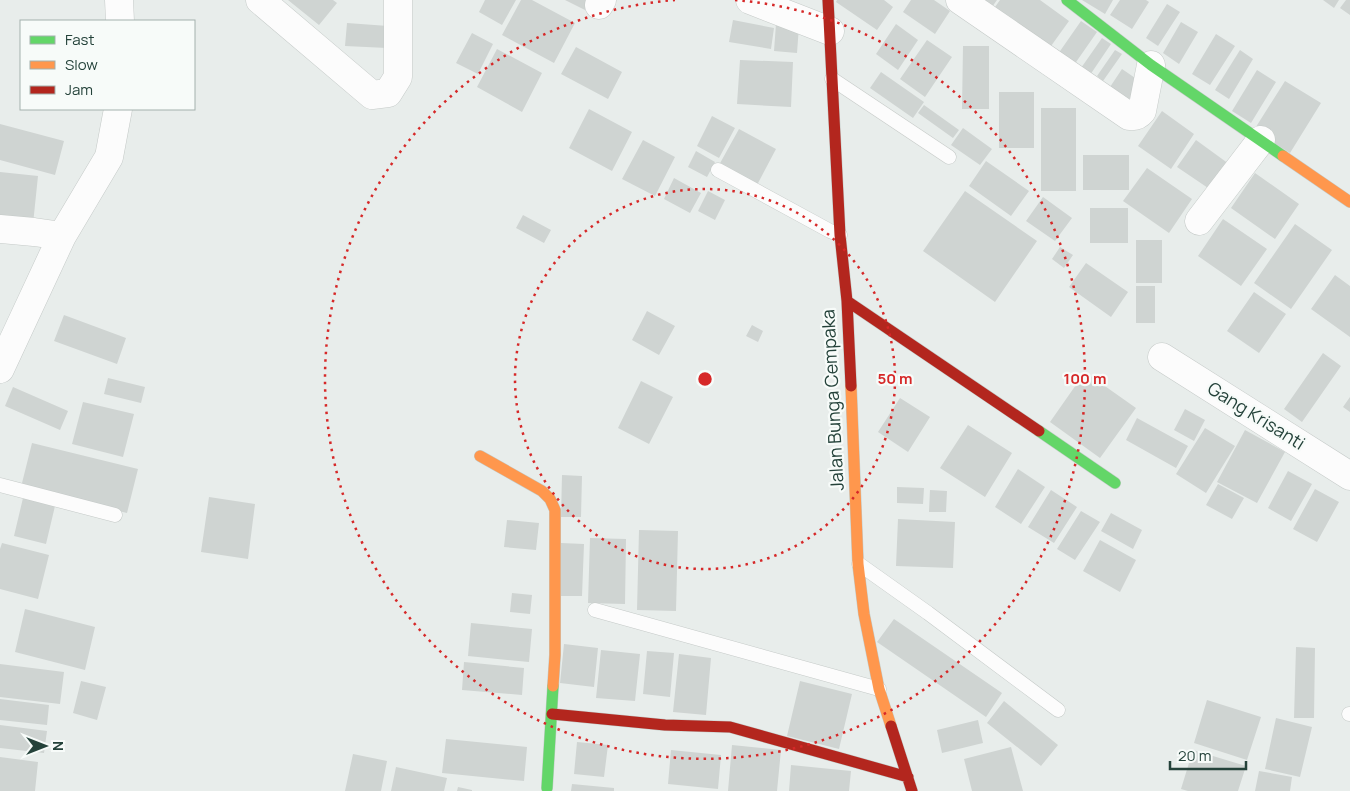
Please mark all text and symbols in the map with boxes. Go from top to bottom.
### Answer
legend [20,20,195,110]
text: Fast [65,29,94,50]
text: Slow [65,54,98,75]
text: Jam [65,79,93,100]
street label: Jalan Bunga Cempaka [815,309,849,491]
text: 50 m [877,368,913,389]
text: 100 m [1064,368,1106,389]
centre of rings [696,370,714,388]
street label: Gang Krisanti [1203,376,1310,455]
north arrow [20,721,70,771]
scale bar [1170,738,1246,770]
text: N [49,741,68,751]
text: 20 m [1178,745,1211,766]

